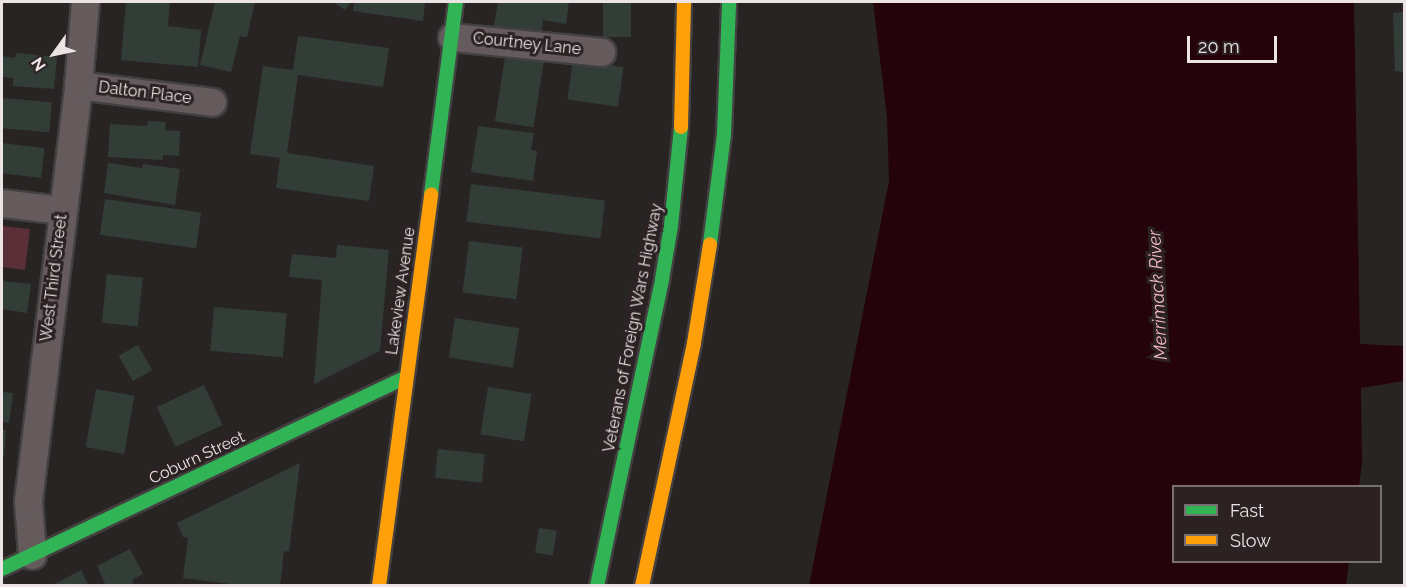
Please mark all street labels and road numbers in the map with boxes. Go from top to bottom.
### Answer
street label: Courtney Lane [472,29,582,59]
street label: Dalton Place [97,78,193,108]
street label: Veterans of Foreign Wars Highway [599,201,667,455]
street label: West Third Street [37,213,71,343]
street label: Lakeview Avenue [382,225,420,357]
street label: Coburn Street [146,427,248,489]

